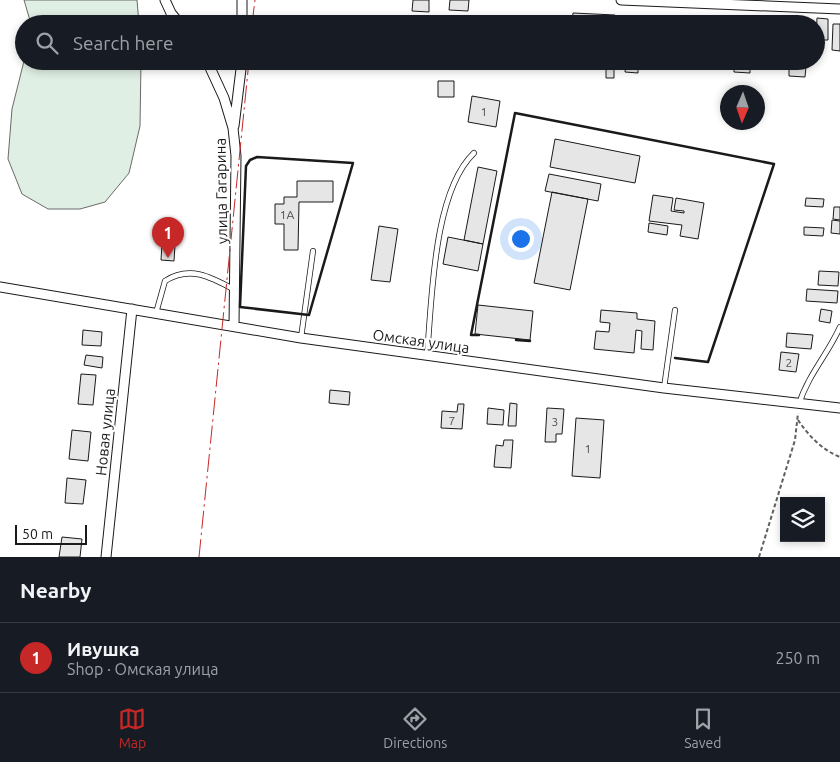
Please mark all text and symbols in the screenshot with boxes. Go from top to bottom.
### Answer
search box [15,15,825,70]
icon: search [33,29,61,57]
text: Search here [73,32,173,54]
north arrow [720,85,765,130]
house number: 1 [481,105,487,118]
street label: улица Гагарина [212,138,230,244]
house number: 1А [280,208,294,221]
pin: 1 [152,217,184,258]
your location [508,226,534,252]
street label: Омская улица [372,326,470,356]
house number: 2 [786,356,792,369]
street label: Новая улица [92,387,118,477]
house number: 7 [449,414,455,427]
house number: 3 [552,415,558,428]
house number: 1 [585,442,591,455]
map controls [780,497,825,542]
button: layers [780,497,825,542]
scale bar [15,522,88,545]
text: 50 m [22,526,53,542]
text: Nearby [20,578,91,602]
text: Ивушка [67,638,140,660]
text: 1 [31,649,41,667]
text: 250 m [775,649,820,667]
text: Shop · Омская улица [67,660,219,678]
tab: Map [118,705,146,751]
tab: Directions [383,705,447,751]
tab: Saved [684,705,722,751]

